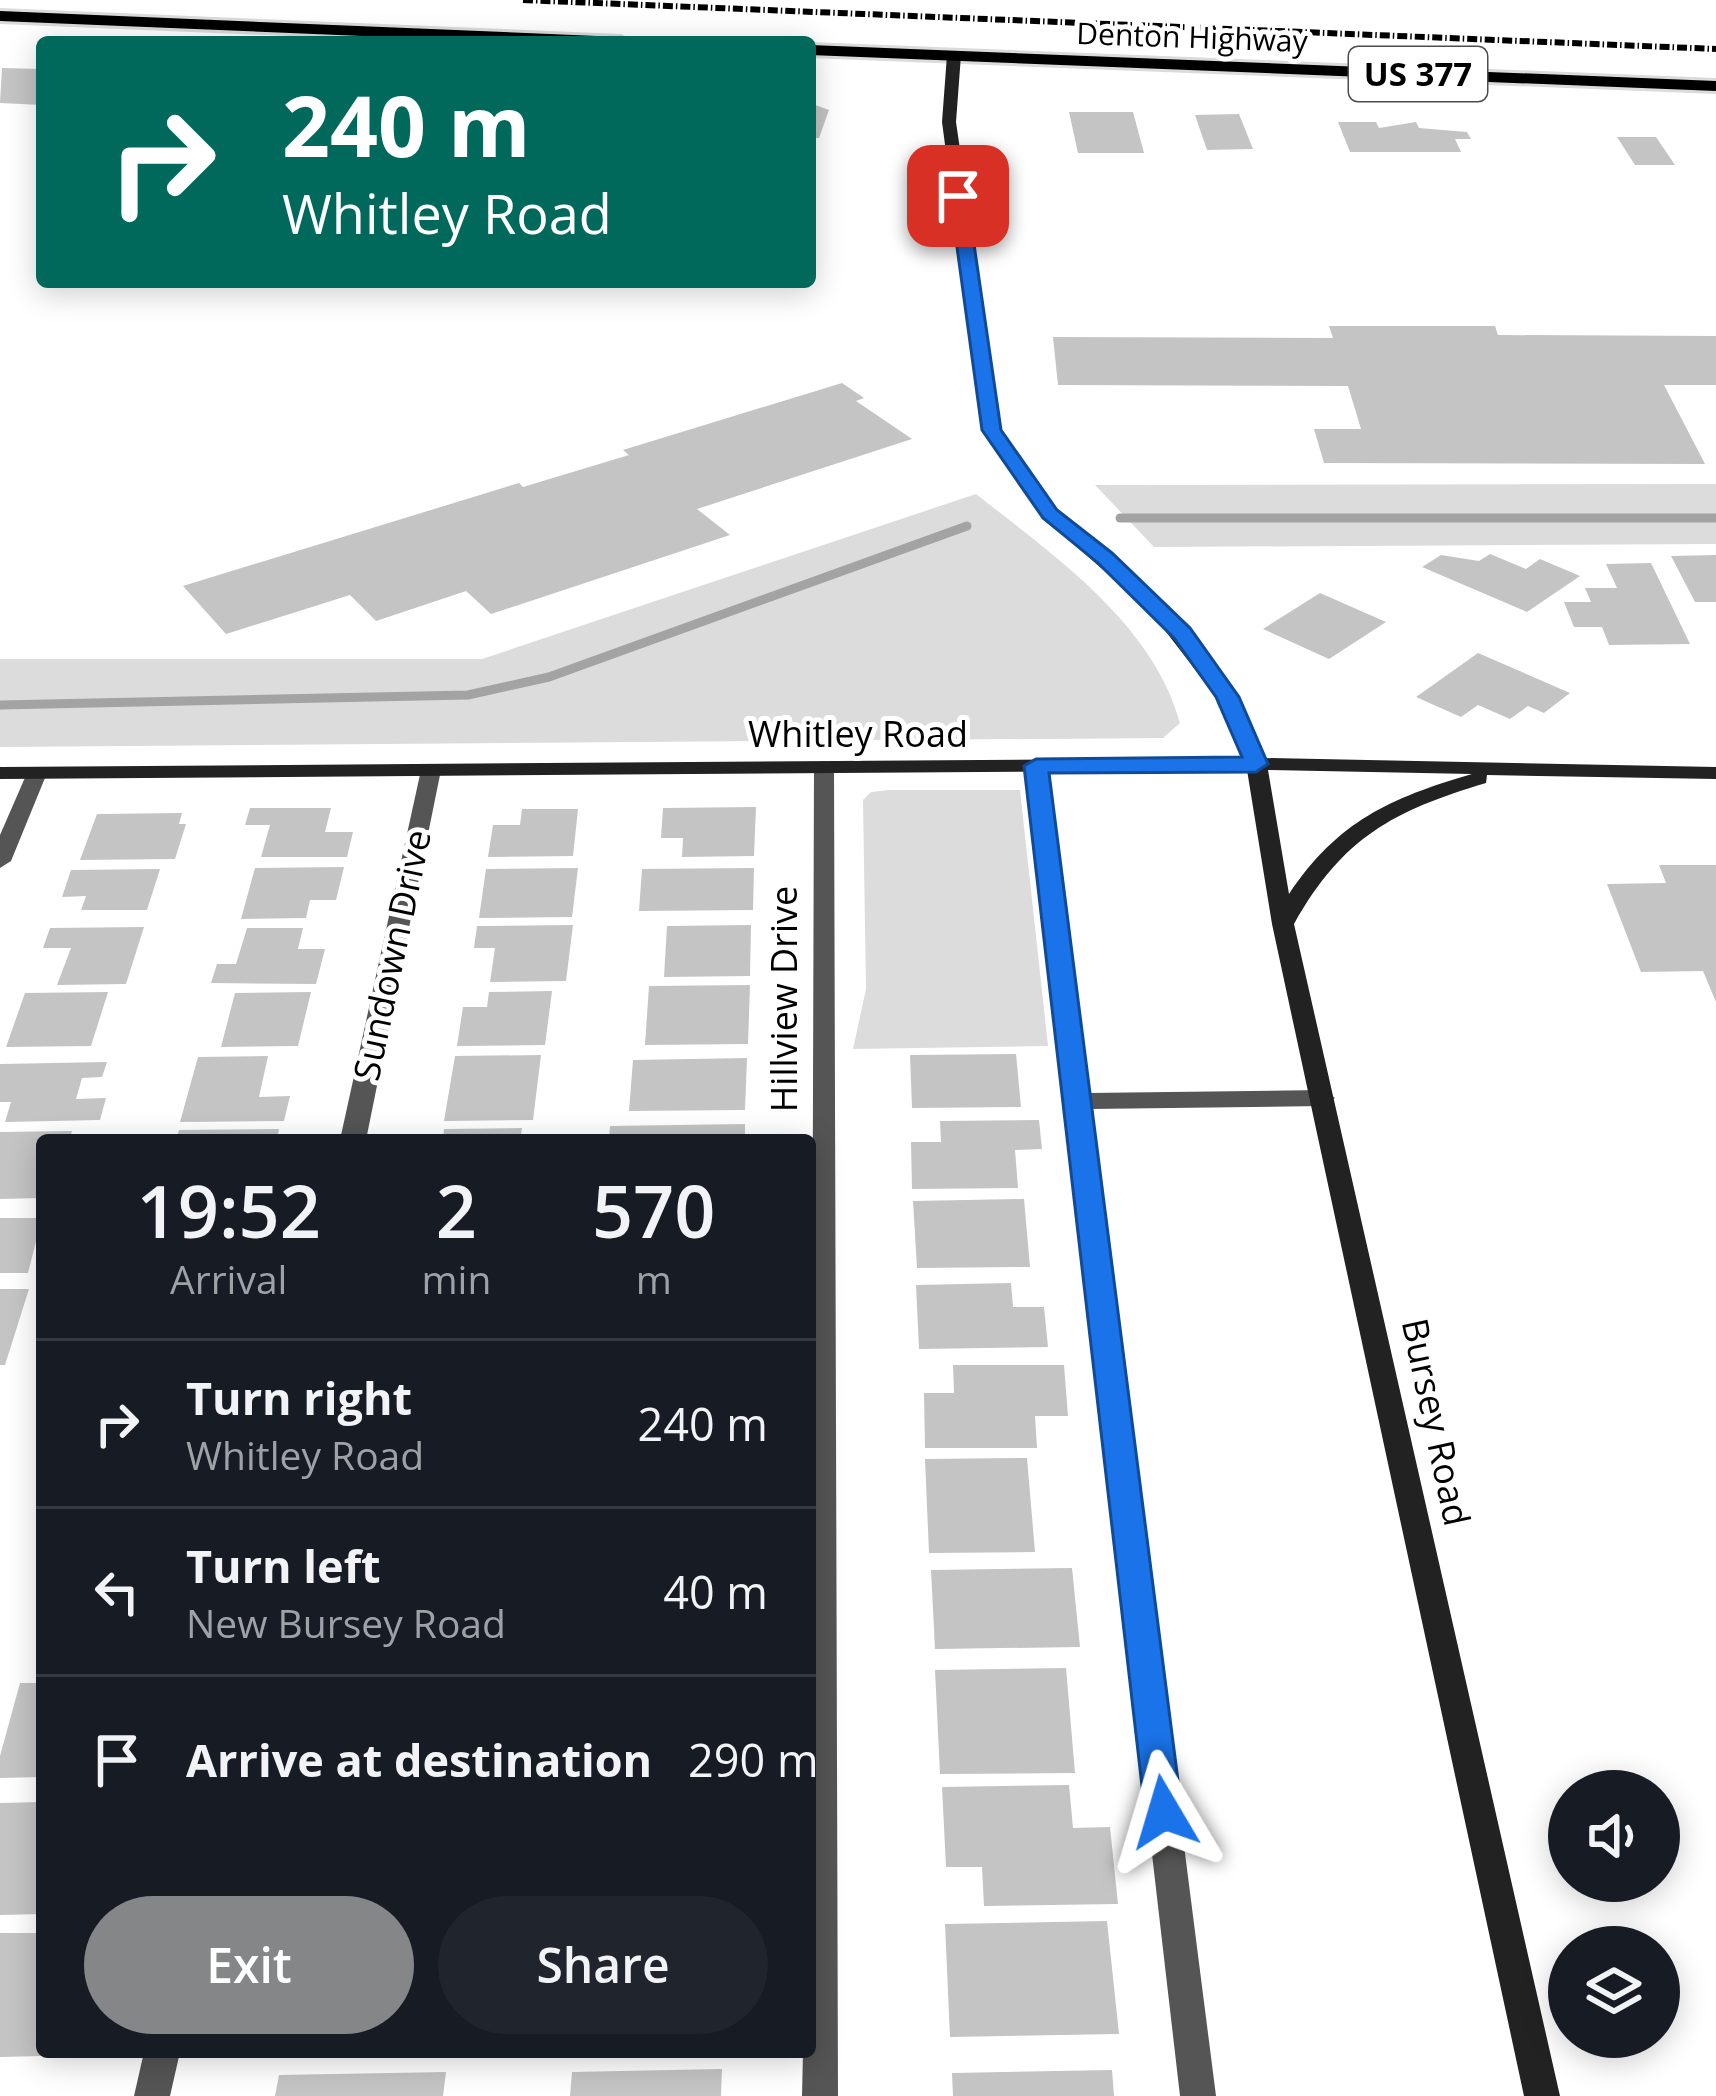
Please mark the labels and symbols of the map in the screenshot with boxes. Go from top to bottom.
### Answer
street label: Denton Highway [1076,12,1309,61]
road number: US 377 [1349,47,1487,101]
pin [907,145,1009,247]
street label: Whitley Road [748,709,968,758]
street label: Sundown Drive [341,825,442,1085]
street label: Hillview Drive [759,886,808,1112]
street label: Bursey Road [1391,1314,1482,1530]
position arrow [1101,1749,1227,1875]

